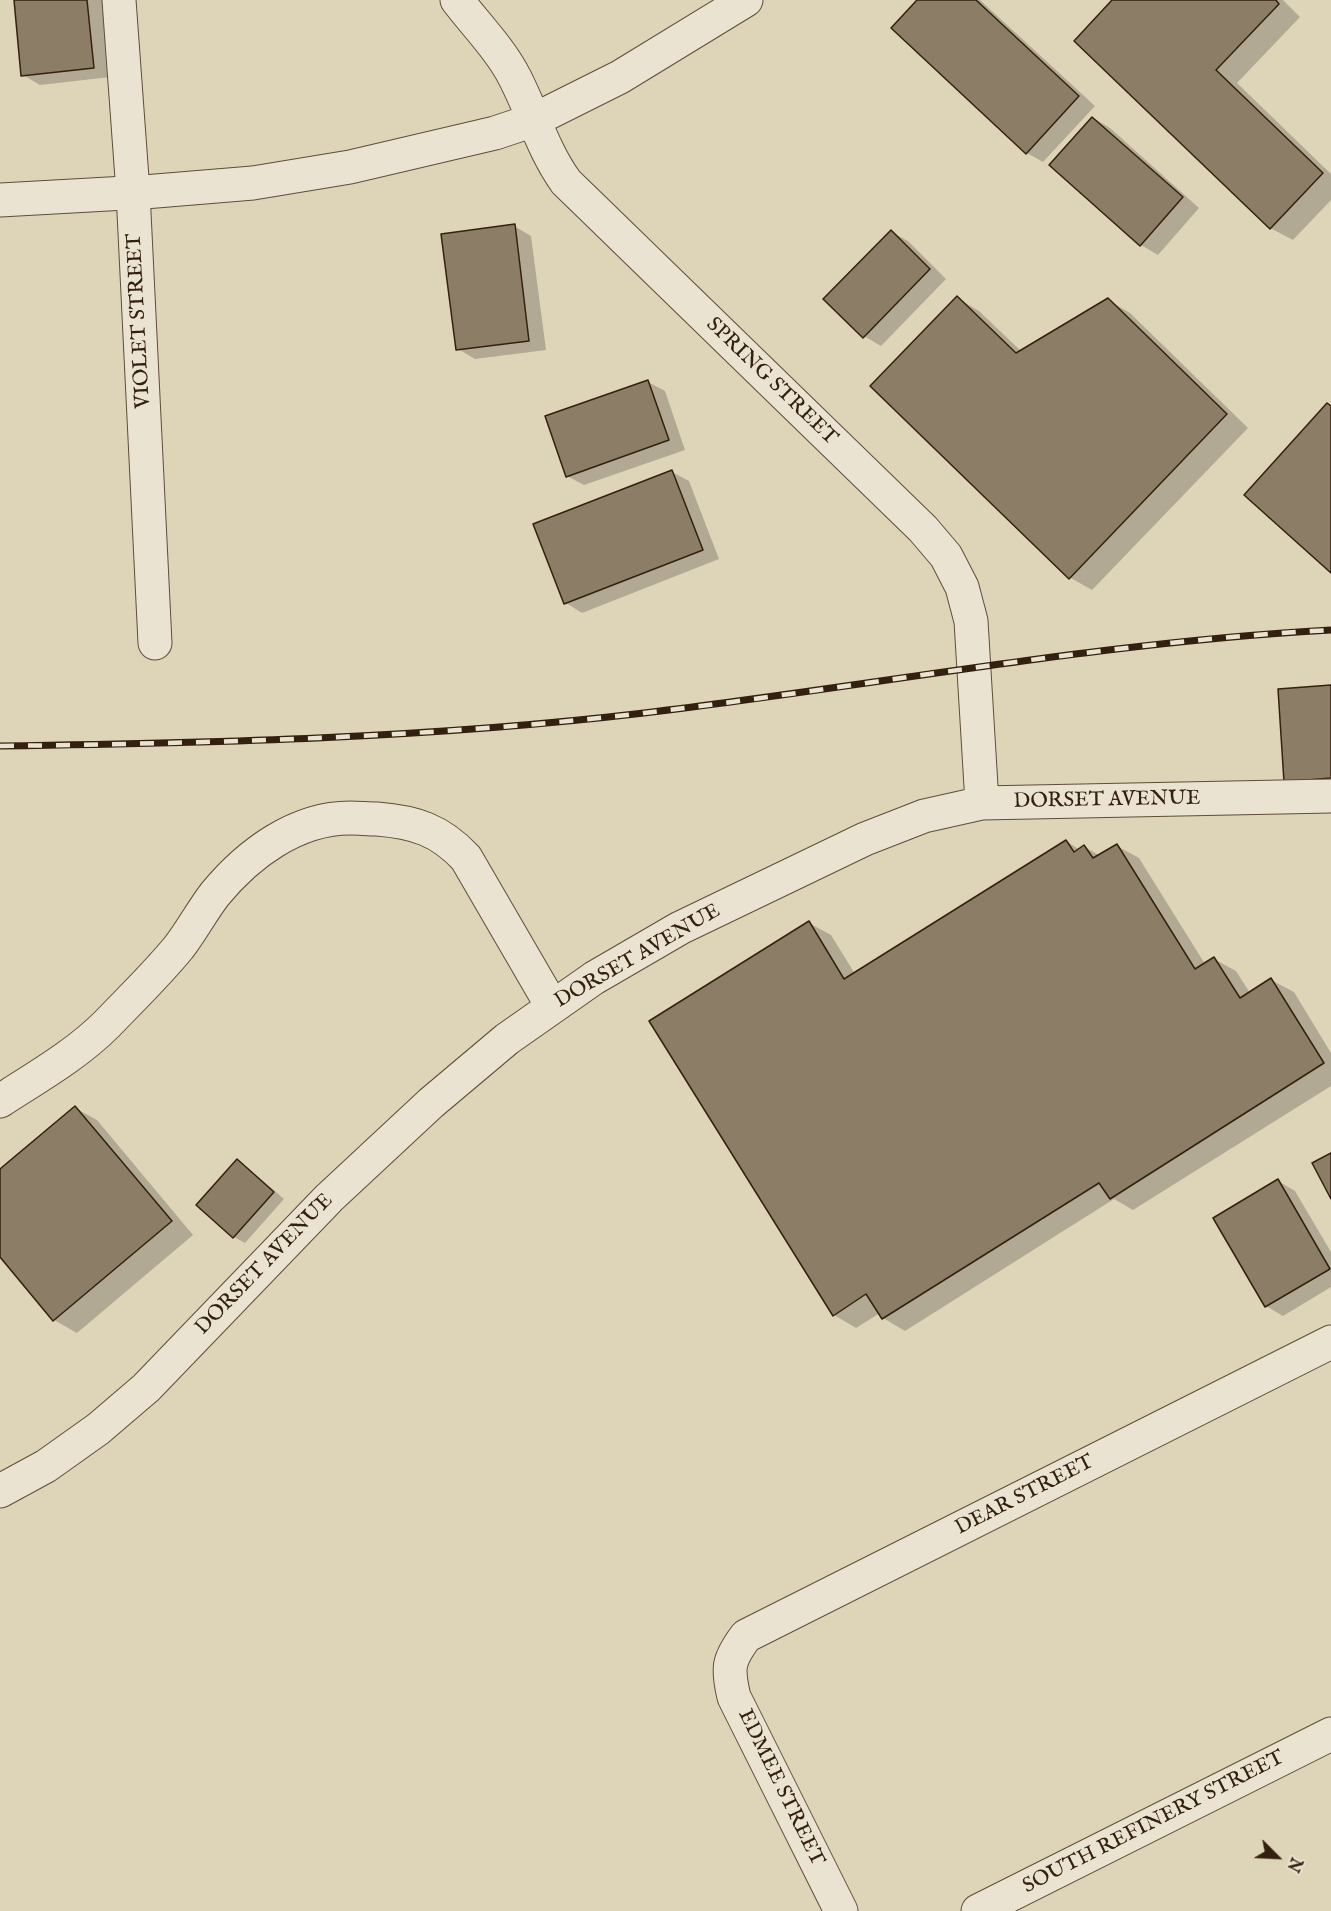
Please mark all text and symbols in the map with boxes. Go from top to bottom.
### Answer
street label: VIOLET STREET [123,233,157,409]
street label: SPRING STREET [700,313,842,451]
street label: DORSET AVENUE [1013,787,1201,815]
street label: DORSET AVENUE [551,899,725,1015]
street label: DORSET AVENUE [191,1189,339,1341]
street label: DEAR STREET [952,1450,1098,1542]
street label: EDMEE STREET [731,1706,829,1870]
street label: SOUTH REFINERY STREET [1019,1746,1289,1900]
north arrow [1247,1827,1307,1887]
text: N [1281,1854,1305,1875]

